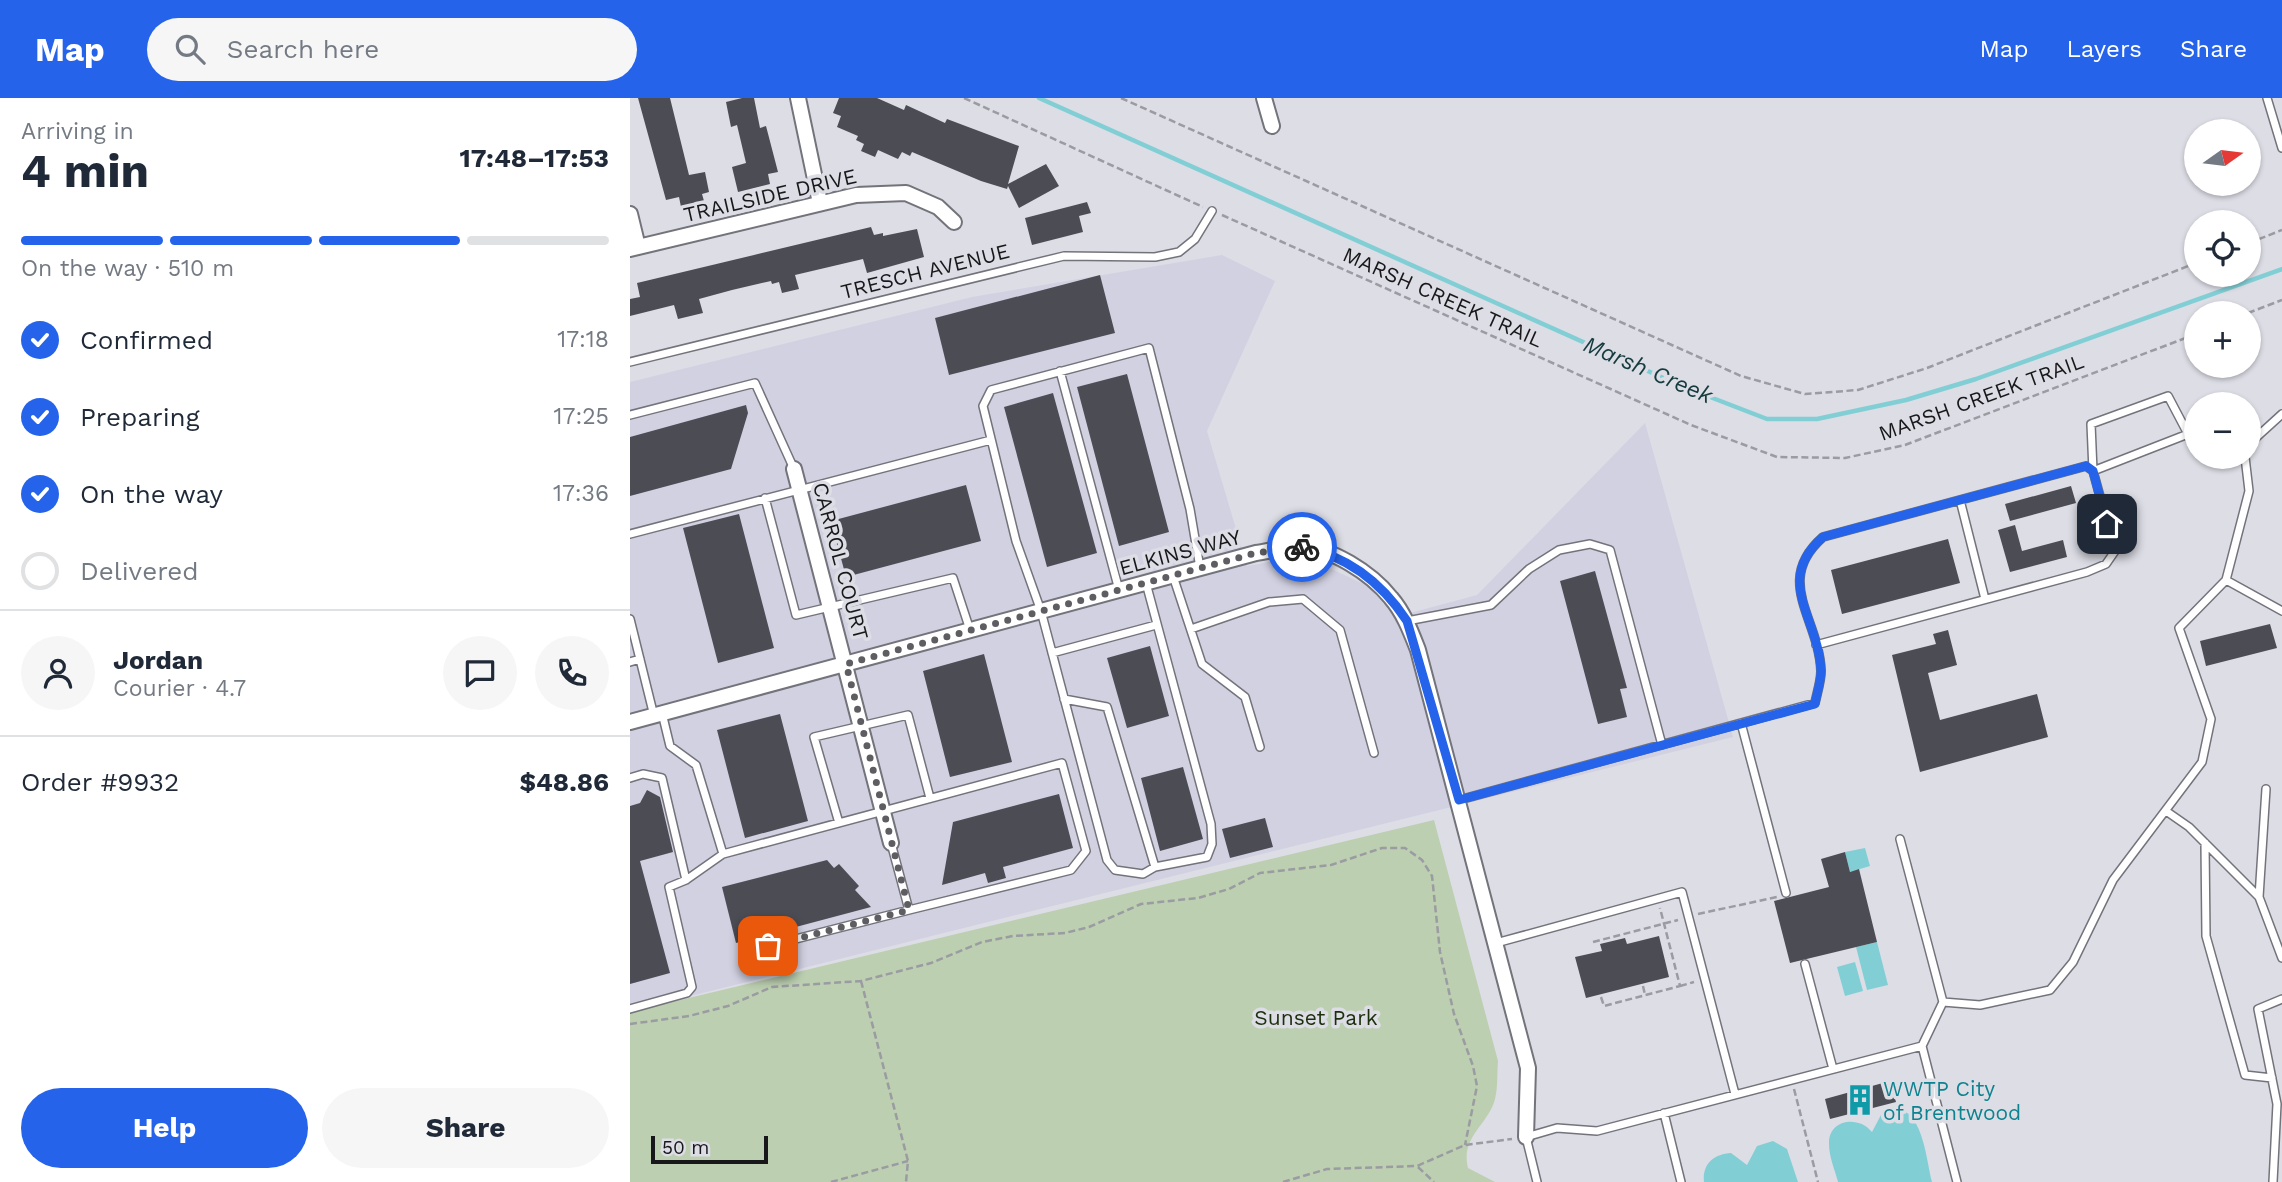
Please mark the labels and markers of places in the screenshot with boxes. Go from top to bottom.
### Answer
pin [2077,494,2137,554]
pin [738,916,798,976]
place label: WWTP City of Brentwood [1883,1076,2021,1125]
building icon: WWTP City of Brentwood [1843,1083,1877,1117]

